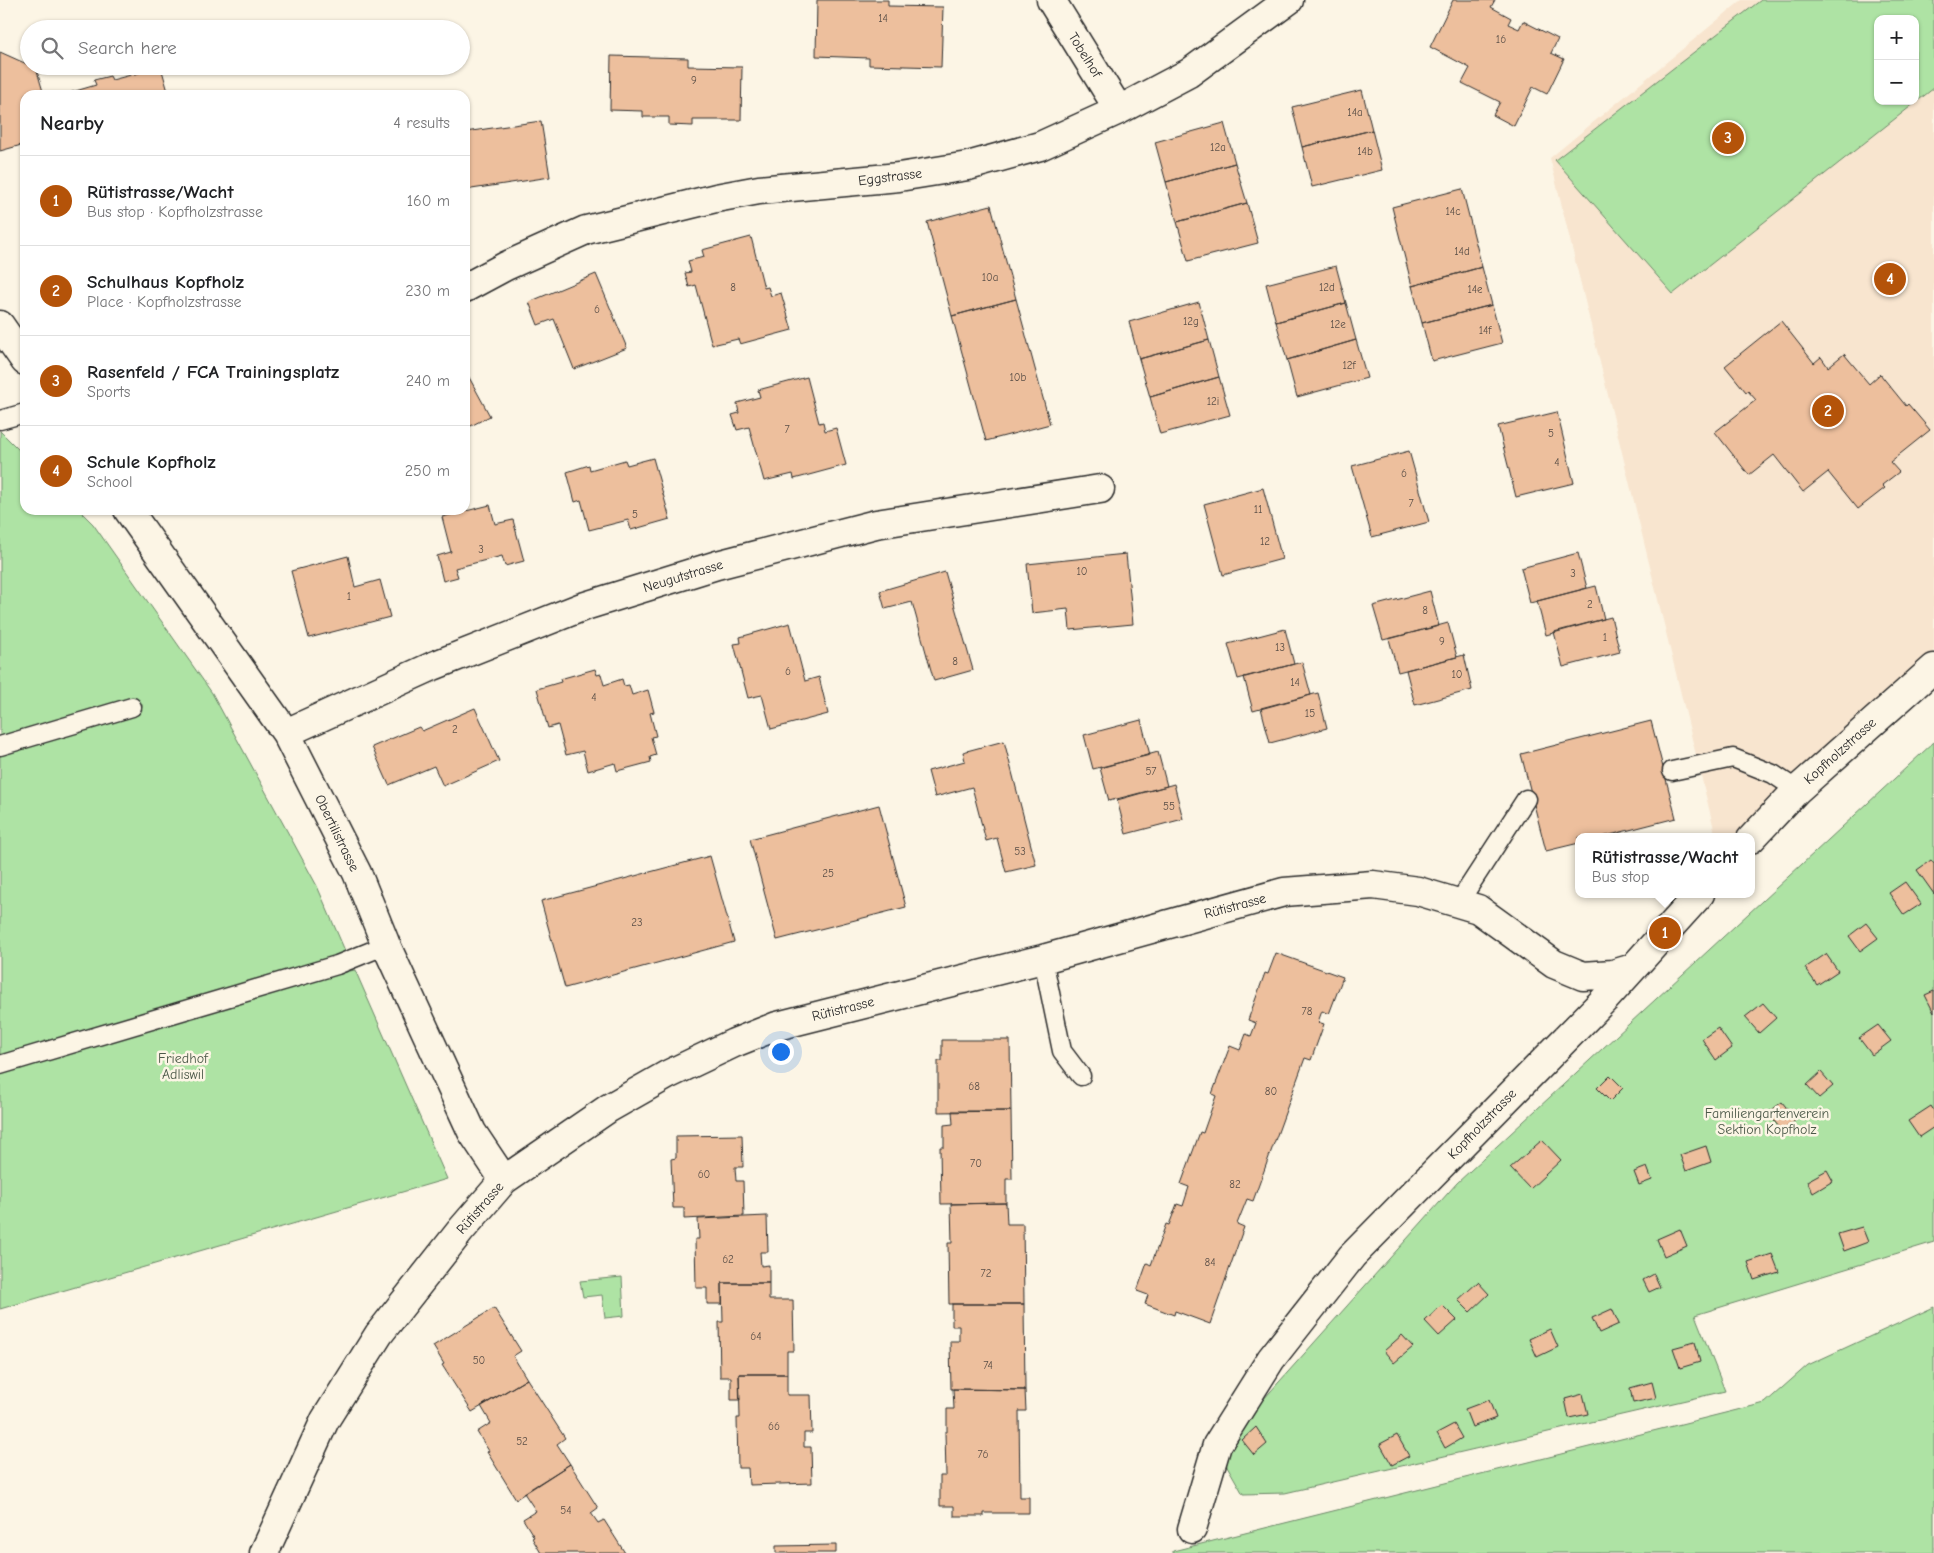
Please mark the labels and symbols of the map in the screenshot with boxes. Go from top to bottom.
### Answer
house number: 14 [878,12,888,25]
street label: Tobelhof [1065,29,1106,82]
house number: 16 [1496,33,1506,46]
house number: 9 [691,74,697,87]
house number: 14a [1347,106,1363,119]
pin: 3 [1712,119,1744,157]
house number: 12a [1210,141,1226,154]
house number: 14b [1357,145,1373,158]
street label: Eggstrasse [857,165,923,189]
house number: 14c [1446,205,1461,218]
house number: 14d [1454,245,1470,258]
pin: 4 [1874,260,1906,298]
house number: 10a [982,271,998,284]
house number: 8 [730,281,736,294]
house number: 12d [1319,281,1335,294]
house number: 14e [1467,283,1483,296]
house number: 6 [594,303,600,316]
house number: 12g [1183,315,1199,328]
house number: 12e [1330,318,1346,331]
house number: 14f [1479,324,1492,337]
house number: 12f [1342,359,1357,372]
house number: 10b [1010,371,1027,384]
pin: 2 [1812,392,1844,430]
house number: 12i [1207,395,1219,408]
house number: 7 [784,423,790,436]
house number: 5 [1548,427,1554,440]
house number: 4 [1554,456,1560,469]
house number: 6 [1401,467,1407,480]
house number: 7 [1408,497,1414,510]
house number: 11 [1254,503,1262,516]
house number: 5 [632,508,638,521]
house number: 12 [1260,535,1270,548]
house number: 3 [478,543,484,556]
street label: Neugutstrasse [641,556,725,596]
house number: 10 [1076,565,1088,578]
house number: 3 [1570,567,1576,580]
house number: 1 [347,590,351,603]
house number: 2 [1587,598,1593,611]
house number: 8 [1422,604,1428,617]
house number: 1 [1603,631,1607,644]
house number: 9 [1439,635,1445,648]
house number: 13 [1275,641,1285,654]
house number: 8 [952,655,958,668]
house number: 6 [785,665,791,678]
house number: 10 [1451,668,1463,681]
house number: 14 [1290,676,1300,689]
house number: 4 [591,691,597,704]
house number: 15 [1305,707,1315,720]
street label: Kopfholzstrasse [1800,714,1880,788]
house number: 2 [452,723,458,736]
house number: 57 [1145,765,1157,778]
street label: Obertilistrasse [311,792,363,874]
house number: 55 [1163,800,1175,813]
house number: 53 [1014,845,1026,858]
house number: 25 [822,867,834,880]
street label: Rütistrasse [1202,890,1268,922]
pin: 1 [1649,914,1681,952]
house number: 23 [631,916,643,929]
street label: Rütistrasse [810,993,876,1025]
house number: 78 [1302,1005,1313,1018]
your location [768,1039,794,1065]
park label: Friedhof Adliswil [158,1050,209,1083]
house number: 68 [968,1080,980,1093]
house number: 80 [1265,1085,1277,1098]
street label: Kopfholzstrasse [1444,1085,1520,1163]
park label: Familiengartenverein Sektion Kopfholz [1705,1105,1829,1138]
house number: 70 [970,1157,982,1170]
house number: 60 [698,1168,710,1181]
street label: Rütistrasse [453,1178,507,1238]
house number: 82 [1229,1178,1241,1191]
house number: 62 [722,1253,734,1266]
house number: 84 [1205,1256,1216,1269]
house number: 72 [981,1267,992,1280]
house number: 64 [750,1330,762,1343]
house number: 50 [473,1354,485,1367]
house number: 74 [983,1359,993,1372]
house number: 66 [768,1420,780,1433]
house number: 52 [516,1435,528,1448]
house number: 76 [977,1448,989,1461]
house number: 54 [560,1504,572,1517]

